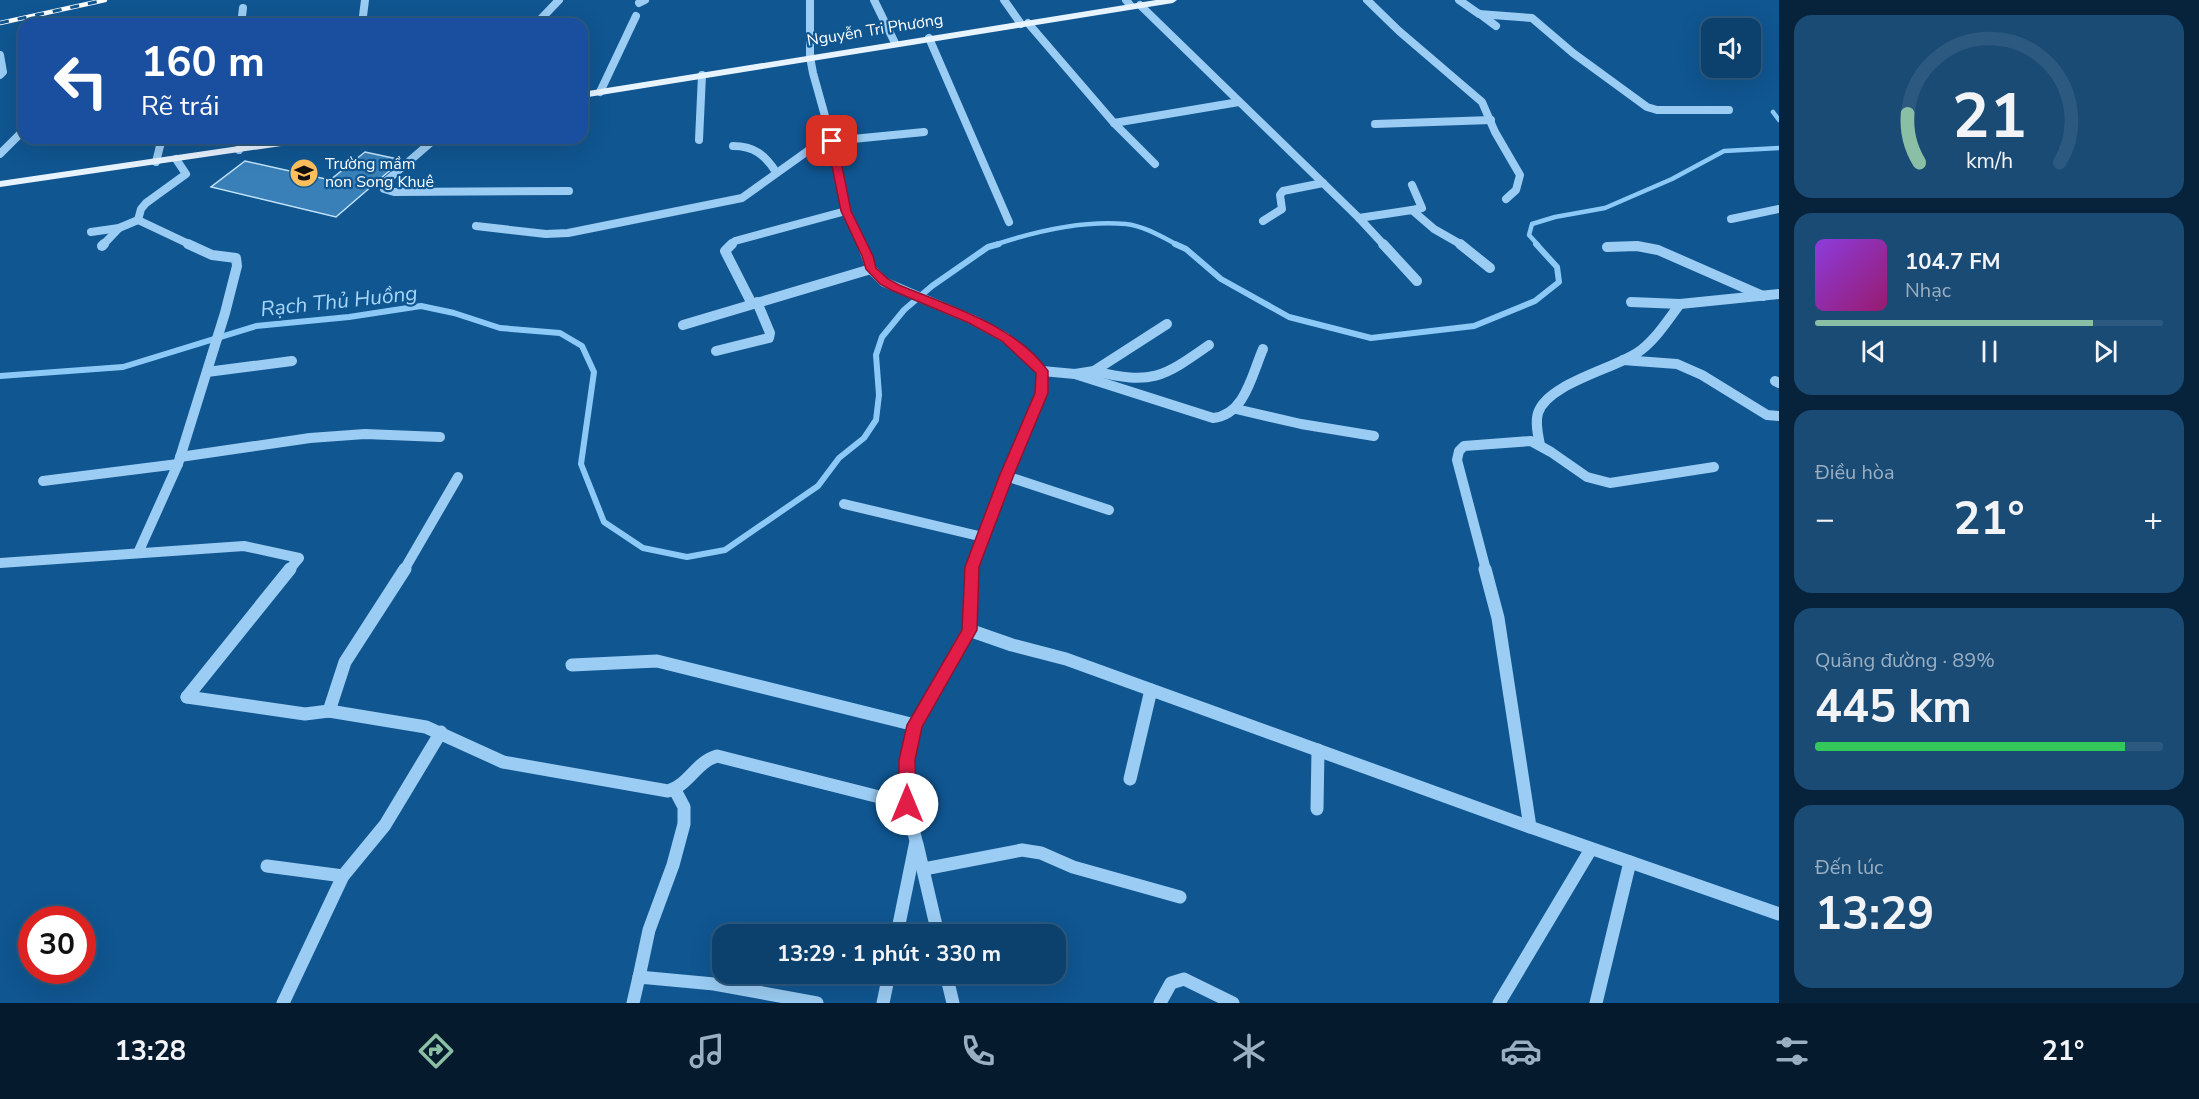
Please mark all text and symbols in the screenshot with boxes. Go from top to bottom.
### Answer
street label: Nguyễn Tri Phương [805,8,945,52]
map controls [1701,18,1761,78]
button: sound [1701,18,1761,78]
text: 160 m [141,34,265,91]
icon: left [42,42,120,120]
text: 21 [1952,74,2026,159]
text: Rẽ trái [141,88,220,125]
pin [806,115,857,166]
icon: arrive [815,124,848,157]
text: km/h [1965,147,2013,177]
place label: Trường mầm non Song Khuê [325,153,434,193]
school or university icon: Trường mầm non Song Khuê [288,157,320,189]
text: 104.7 FM [1905,247,2001,277]
text: Nhạc [1905,277,1951,304]
water label: Rạch Thủ Huồng [259,279,419,323]
icon: previous [1857,335,1890,368]
icon: pause [1973,335,2006,368]
icon: next [2089,335,2122,368]
text: Điều hòa [1815,459,1895,486]
text: 21° [1953,489,2025,550]
text: − [1815,497,1835,542]
text: + [2143,497,2163,542]
text: Quãng đường · 89% [1815,647,1995,674]
text: 445 km [1815,677,1972,738]
position arrow [875,772,939,836]
text: Đến lúc [1815,854,1883,881]
text: 13:29 [1815,884,1934,945]
speed limit sign: 30 [18,906,96,984]
text: 13:29 · 1 phút · 330 m [777,939,1001,969]
icon: directions [415,1030,457,1072]
icon: music [686,1030,728,1072]
icon: phone [957,1030,999,1072]
icon: climate [1228,1030,1270,1072]
icon: car [1500,1030,1542,1072]
icon: filters [1771,1030,1813,1072]
text: 13:28 [115,1033,186,1070]
text: 21° [2042,1033,2084,1070]

